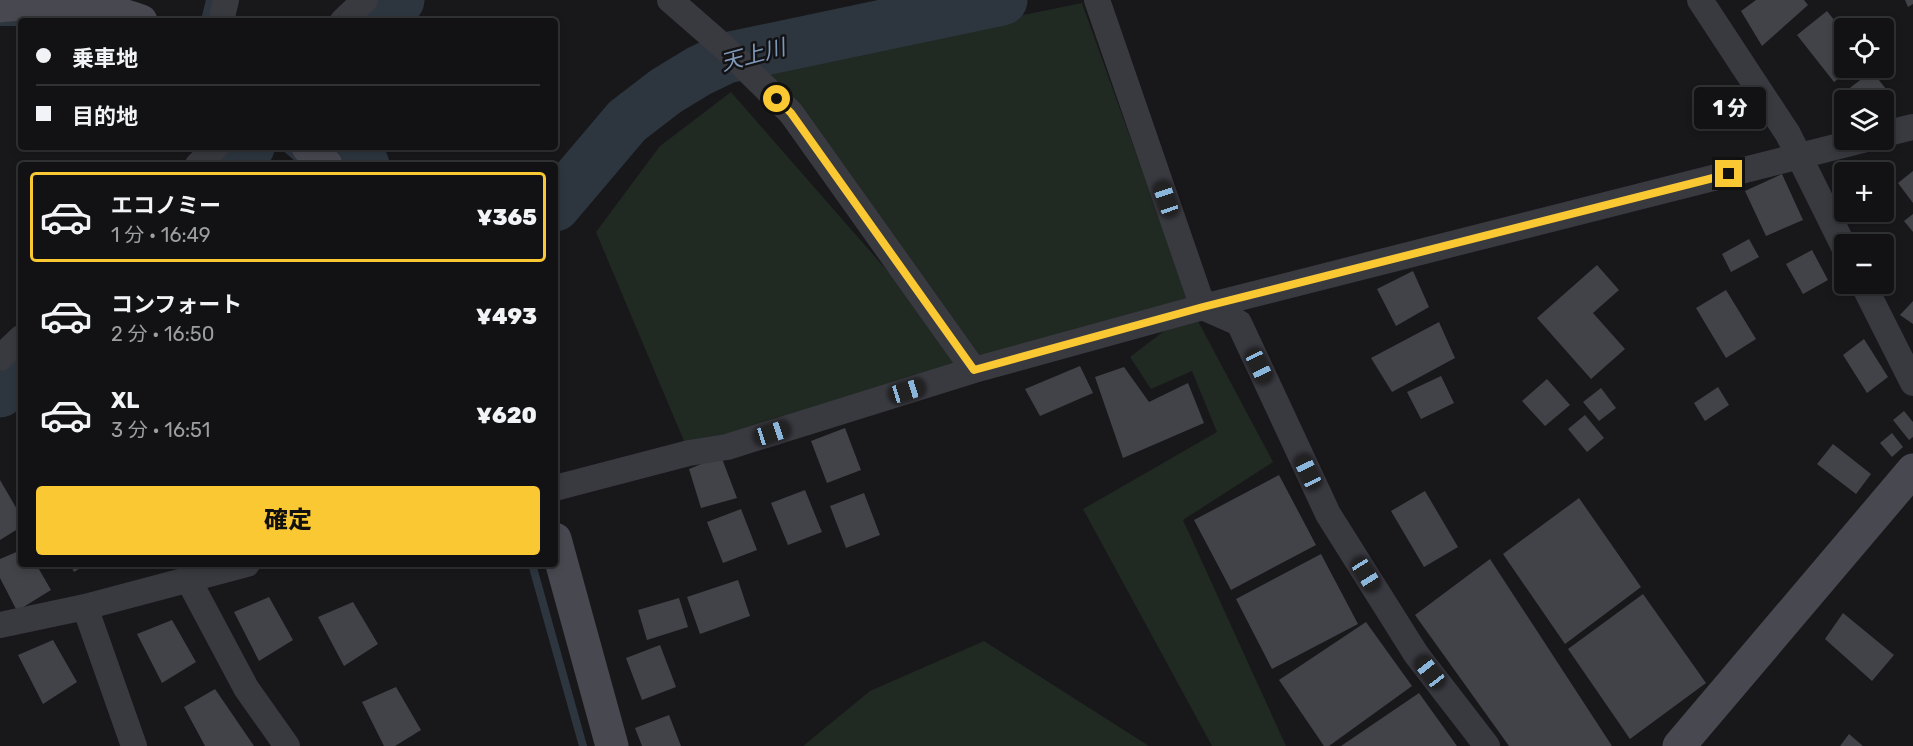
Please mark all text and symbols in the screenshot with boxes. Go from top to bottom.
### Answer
map controls [1834,18,1894,294]
button: locate [1834,18,1894,78]
water label: 天上川 [718,33,790,77]
text: 乗車地 [72,45,138,72]
route start [763,85,790,112]
callout: 1 分 [1693,87,1765,129]
button: layers [1834,90,1894,150]
text: 1 分 [1713,96,1747,120]
text: 目的地 [72,103,138,130]
route end [1715,160,1742,187]
button: + [1834,162,1894,222]
car [1152,179,1180,219]
icon: car [39,190,93,244]
text: エコノミー [111,192,221,219]
text: ¥365 [477,204,537,231]
text: 1 分 · 16:49 [111,223,211,247]
button: − [1834,234,1894,294]
icon: car [39,289,93,343]
text: コンフォート [111,291,242,318]
text: ¥493 [476,303,537,330]
text: 2 分 · 16:50 [111,322,214,346]
car [1243,346,1275,386]
car [887,377,927,405]
text: XL [111,387,139,414]
icon: car [39,388,93,442]
text: ¥620 [476,402,537,429]
text: 3 分 · 16:51 [111,418,210,442]
car [752,419,792,447]
car [1292,452,1324,492]
button: 確定 [36,486,540,555]
car [1349,554,1383,594]
car [1412,652,1448,692]

